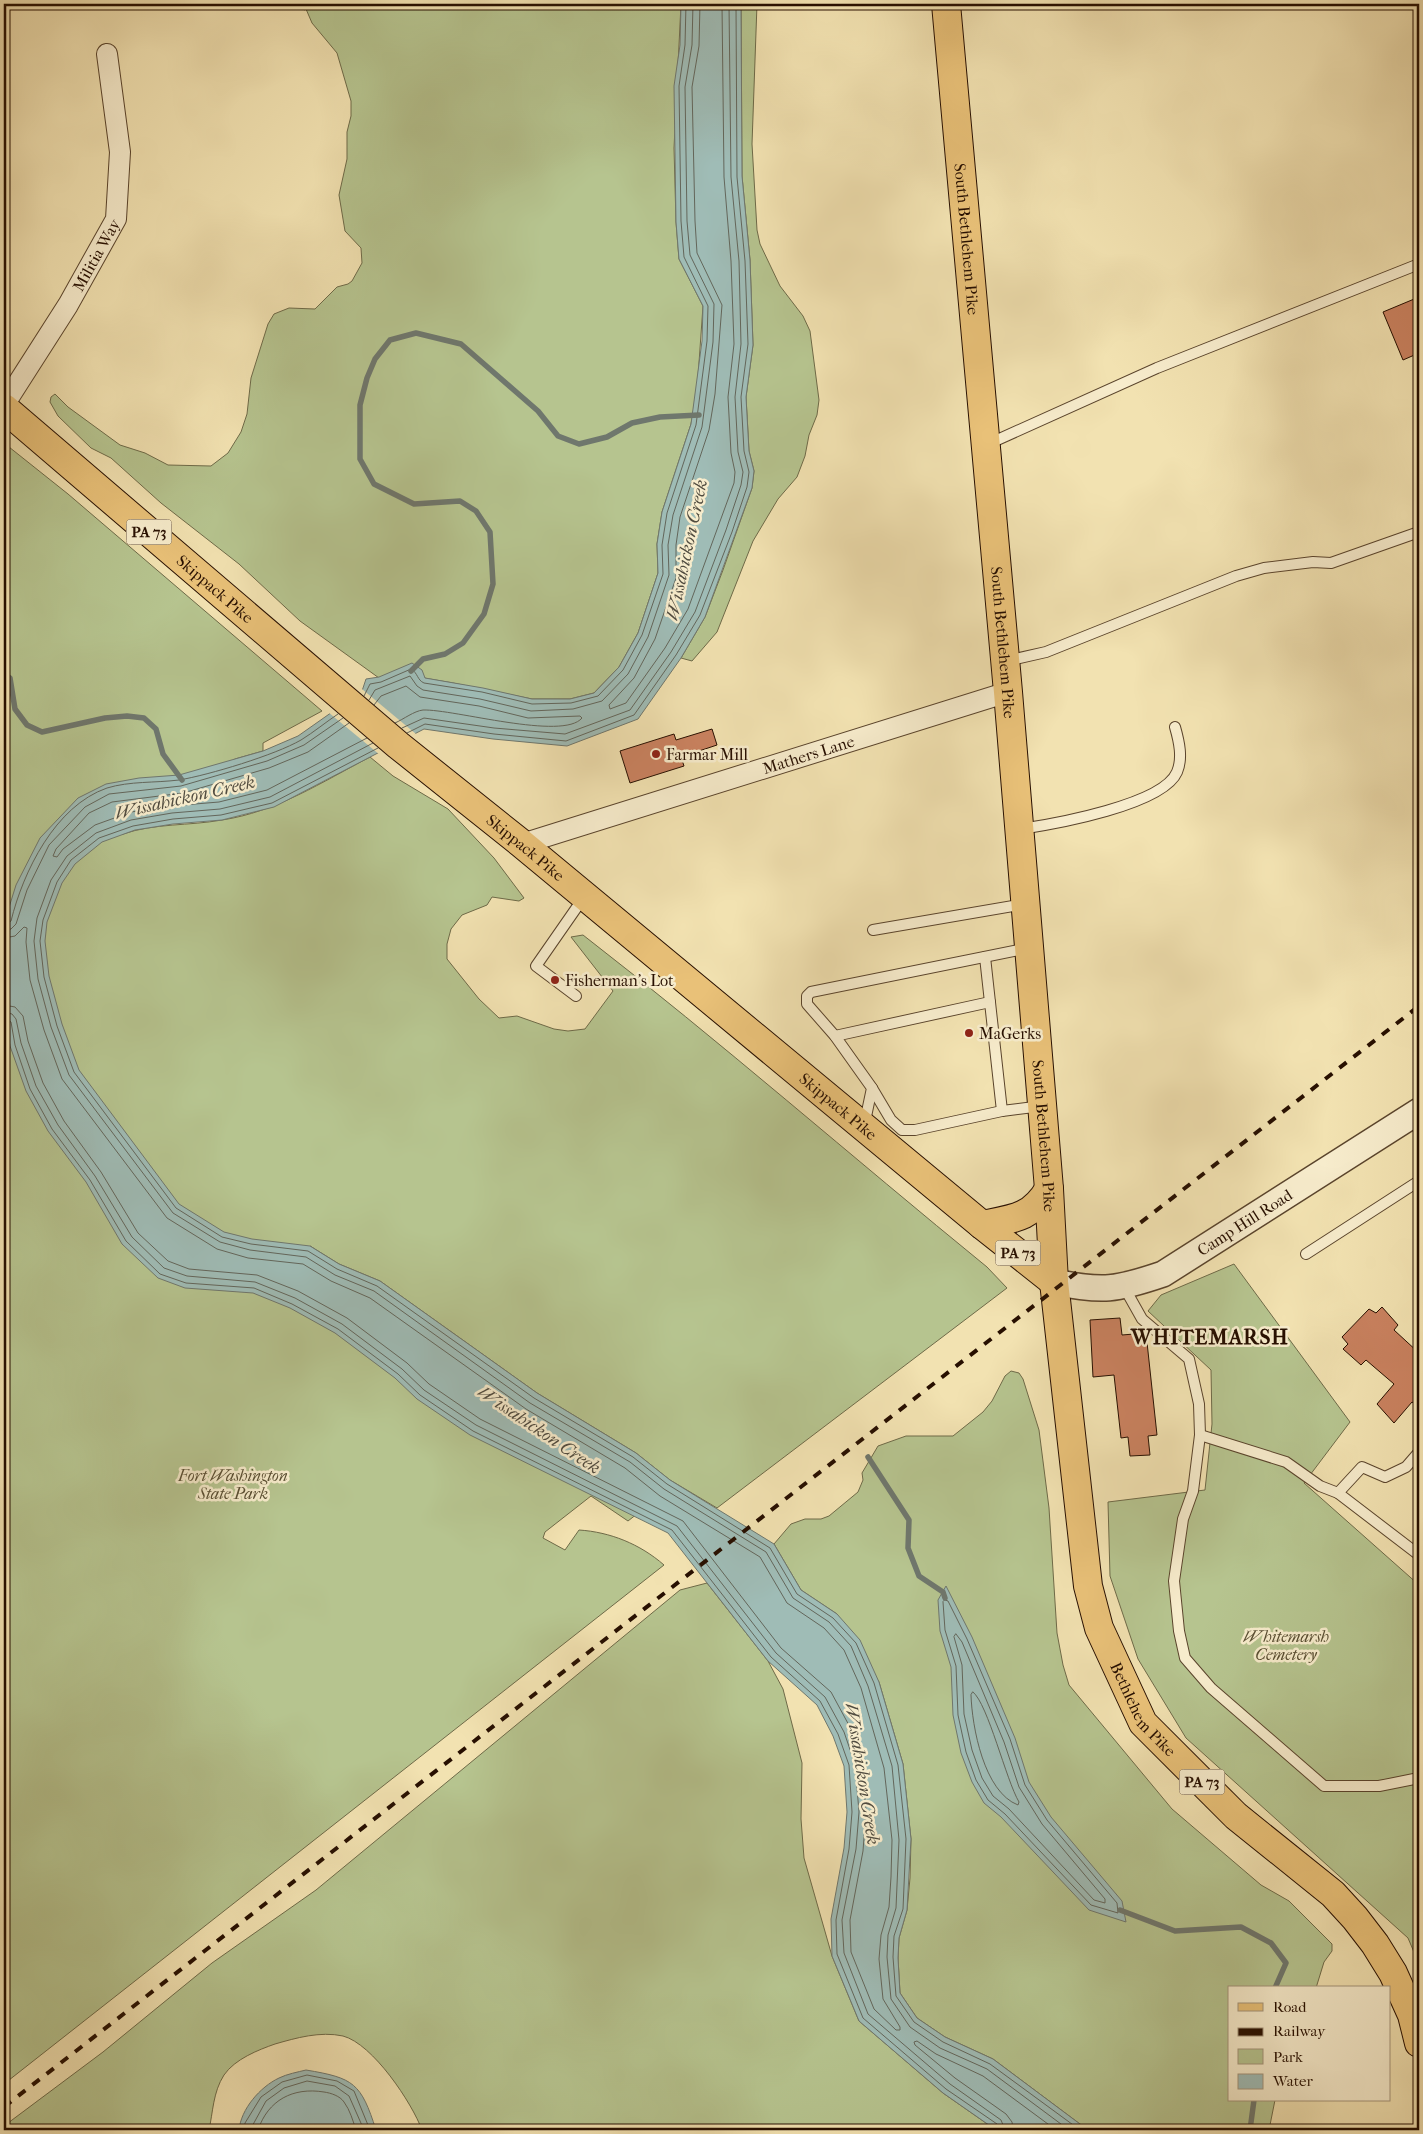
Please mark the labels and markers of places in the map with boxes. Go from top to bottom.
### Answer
place label: Farmar Mill [666,745,748,764]
marker: Farmar Mill [650,748,662,760]
place label: Fisherman's Lot [565,971,674,990]
marker: Fisherman's Lot [549,974,561,986]
place label: MaGerks [979,1024,1041,1043]
marker: MaGerks [963,1027,975,1039]

